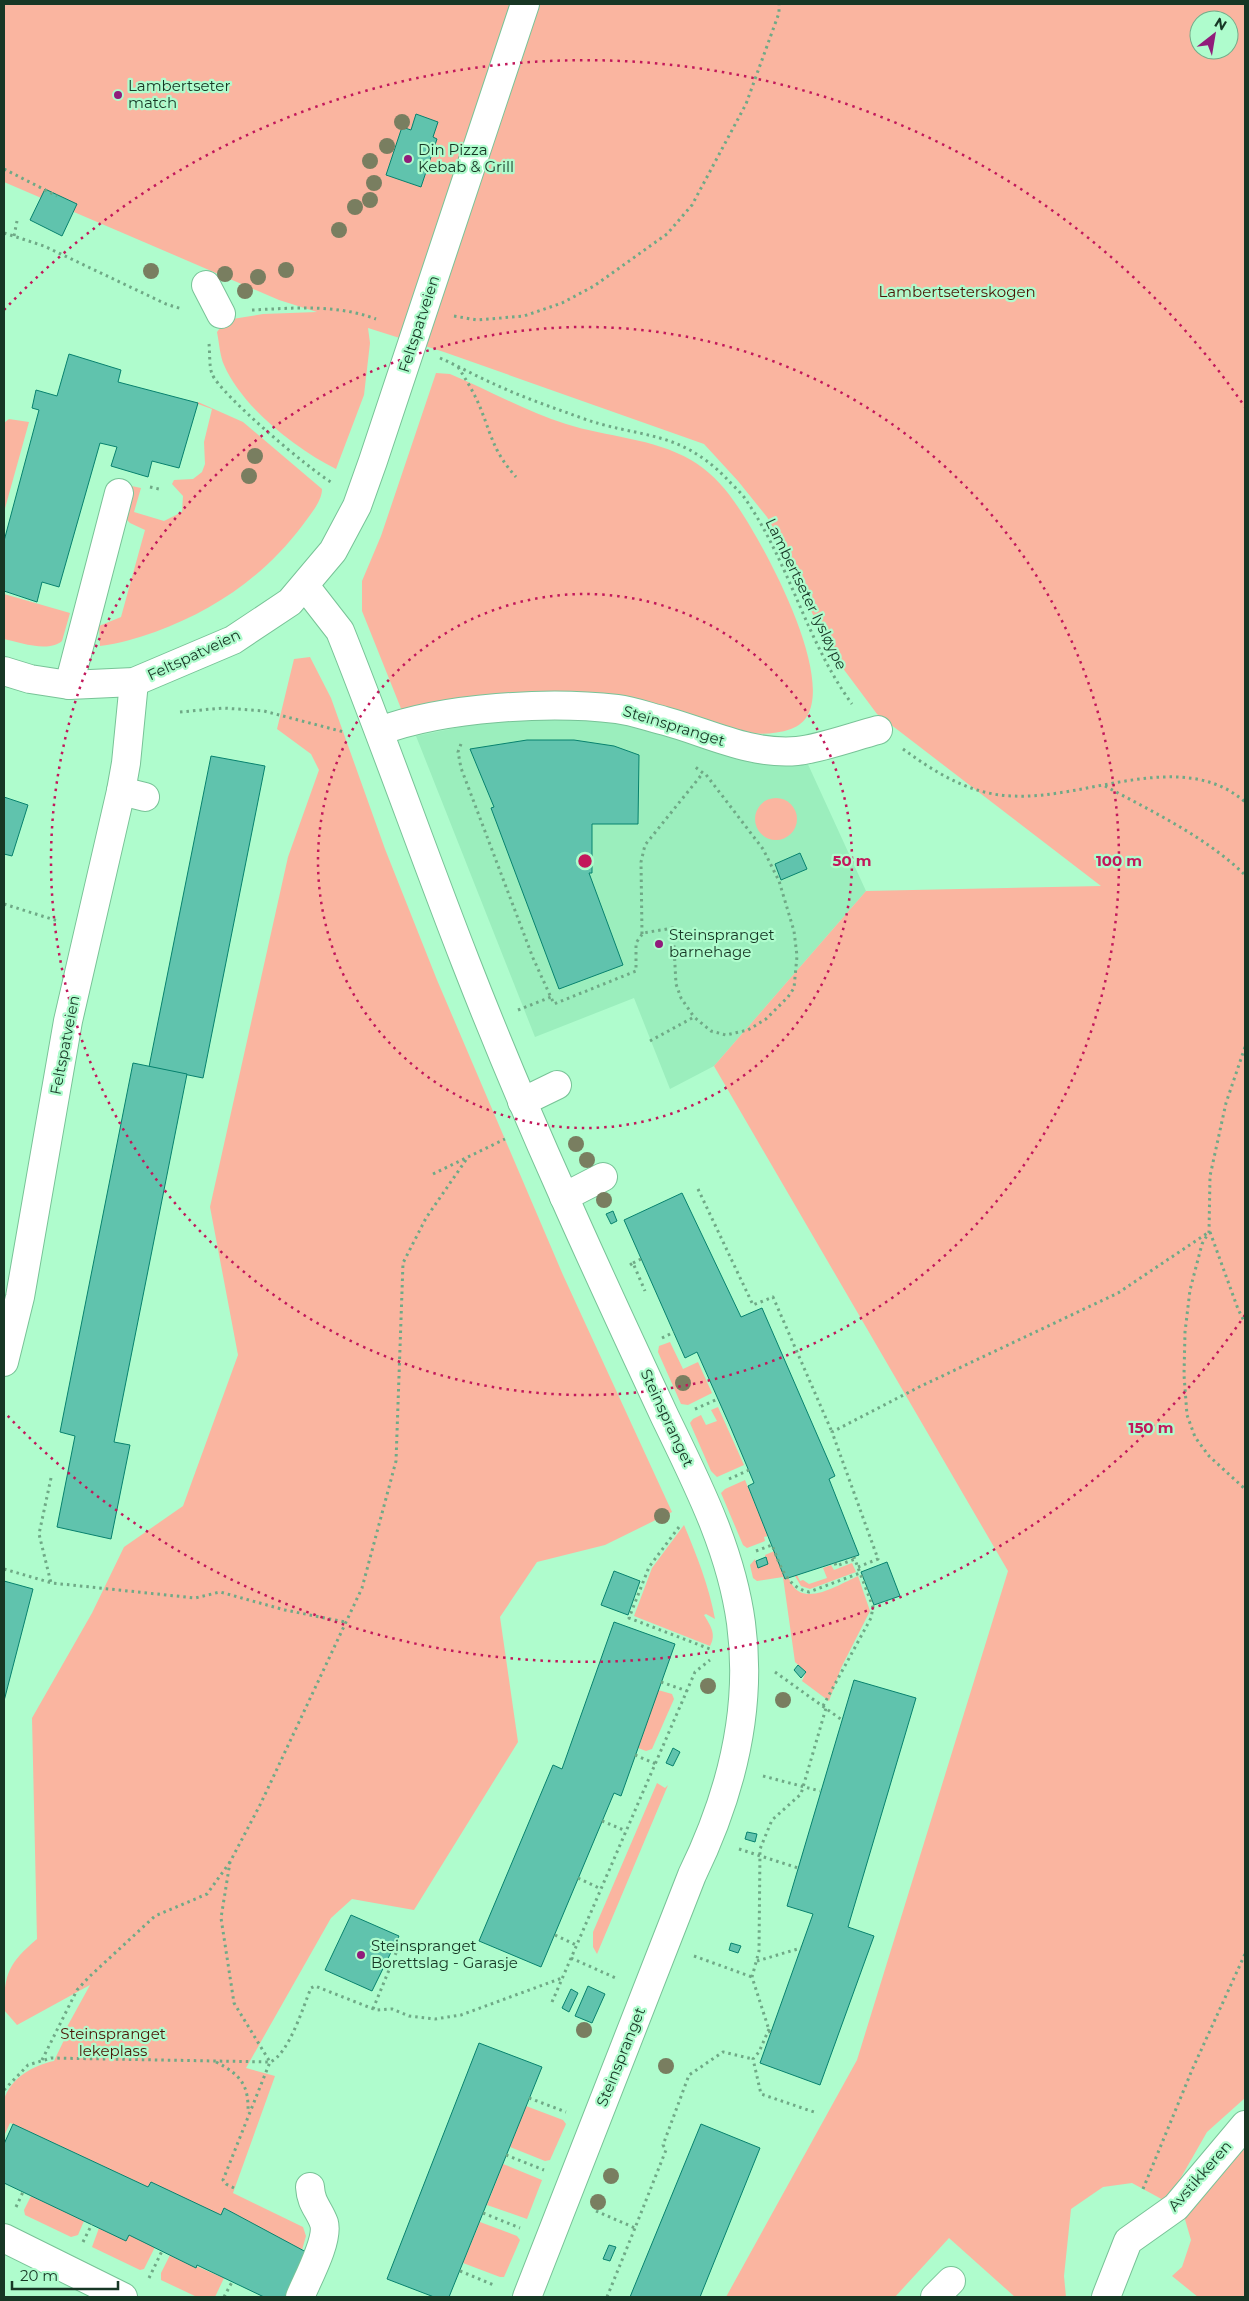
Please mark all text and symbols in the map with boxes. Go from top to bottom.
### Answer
north arrow [1189,10,1239,60]
text: N [1211,13,1230,34]
place label: Lambertseter match [128,76,230,112]
marker: Lambertseter match [112,89,124,101]
place label: Din Pizza Kebab & Grill [418,140,514,176]
marker: Din Pizza Kebab & Grill [402,153,414,165]
street label: Feltspatveien [394,273,443,375]
park label: Lambertseterskogen [878,282,1036,301]
street label: Lambertseter lysløype [761,515,851,673]
street label: Feltspatveien [144,625,243,684]
street label: Steinspranget [621,701,727,750]
text: 50 m [832,851,872,870]
text: 100 m [1096,851,1142,870]
centre of rings [576,852,594,870]
place label: Steinspranget barnehage [669,925,775,961]
marker: Steinspranget barnehage [653,938,665,950]
street label: Feltspatveien [46,994,83,1096]
street label: Steinspranget [637,1366,698,1470]
text: 150 m [1129,1418,1173,1437]
place label: Steinspranget Borettslag - Garasje [371,1936,518,1972]
marker: Steinspranget Borettslag - Garasje [355,1949,367,1961]
street label: Steinspranget [592,2004,649,2109]
park label: Steinspranget lekeplass [60,2024,166,2060]
street label: Avstikkeren [1164,2136,1236,2215]
scale bar [12,2258,119,2290]
text: 20 m [20,2266,58,2285]

